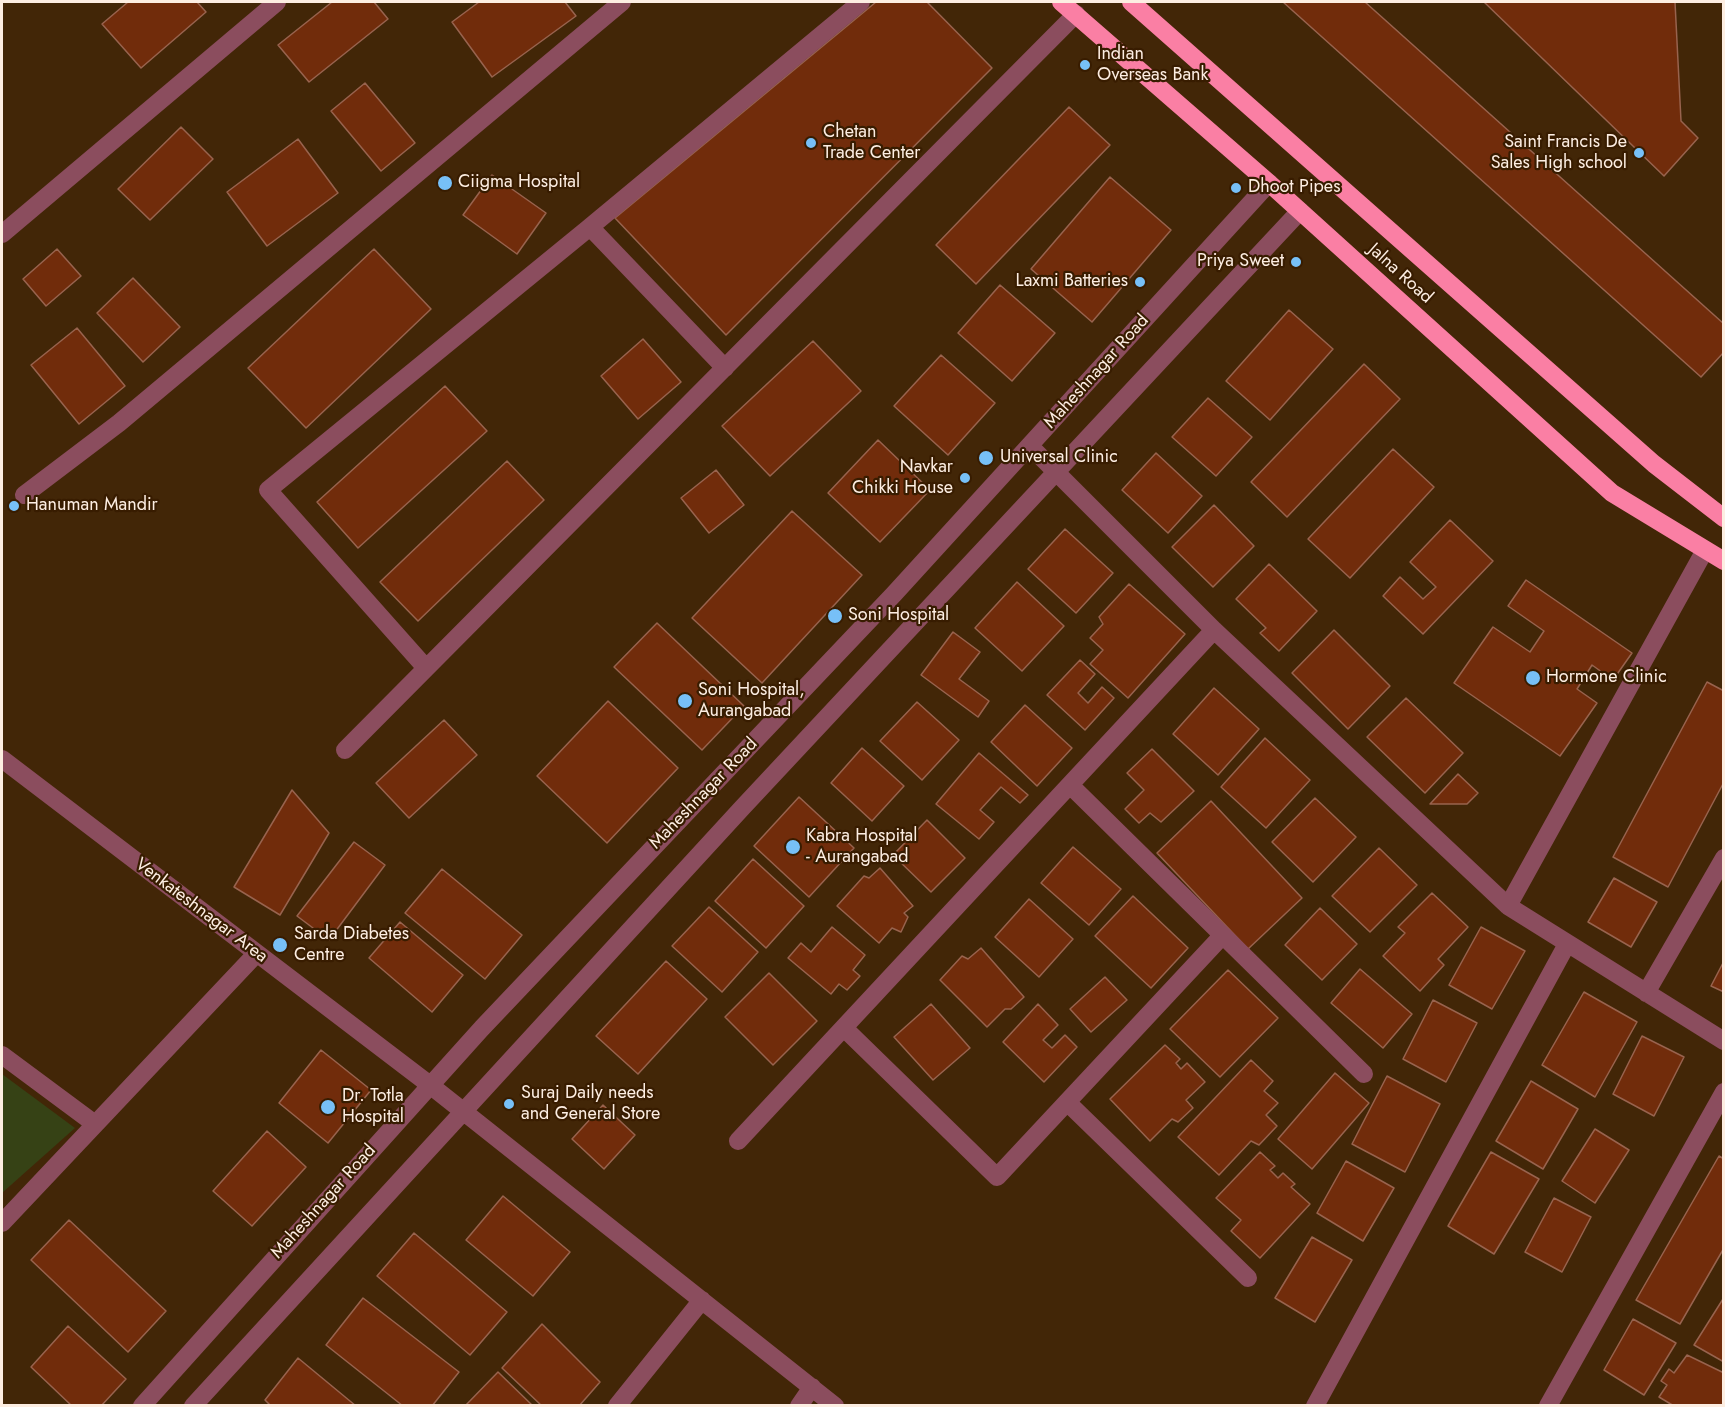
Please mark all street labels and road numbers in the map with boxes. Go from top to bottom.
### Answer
street label: Jalna Road [1363,239,1437,309]
street label: Maheshnagar Road [1040,310,1154,434]
street label: Maheshnagar Road [645,734,763,854]
street label: Venkateshnagar Area [130,854,272,968]
street label: Maheshnagar Road [267,1140,381,1264]

